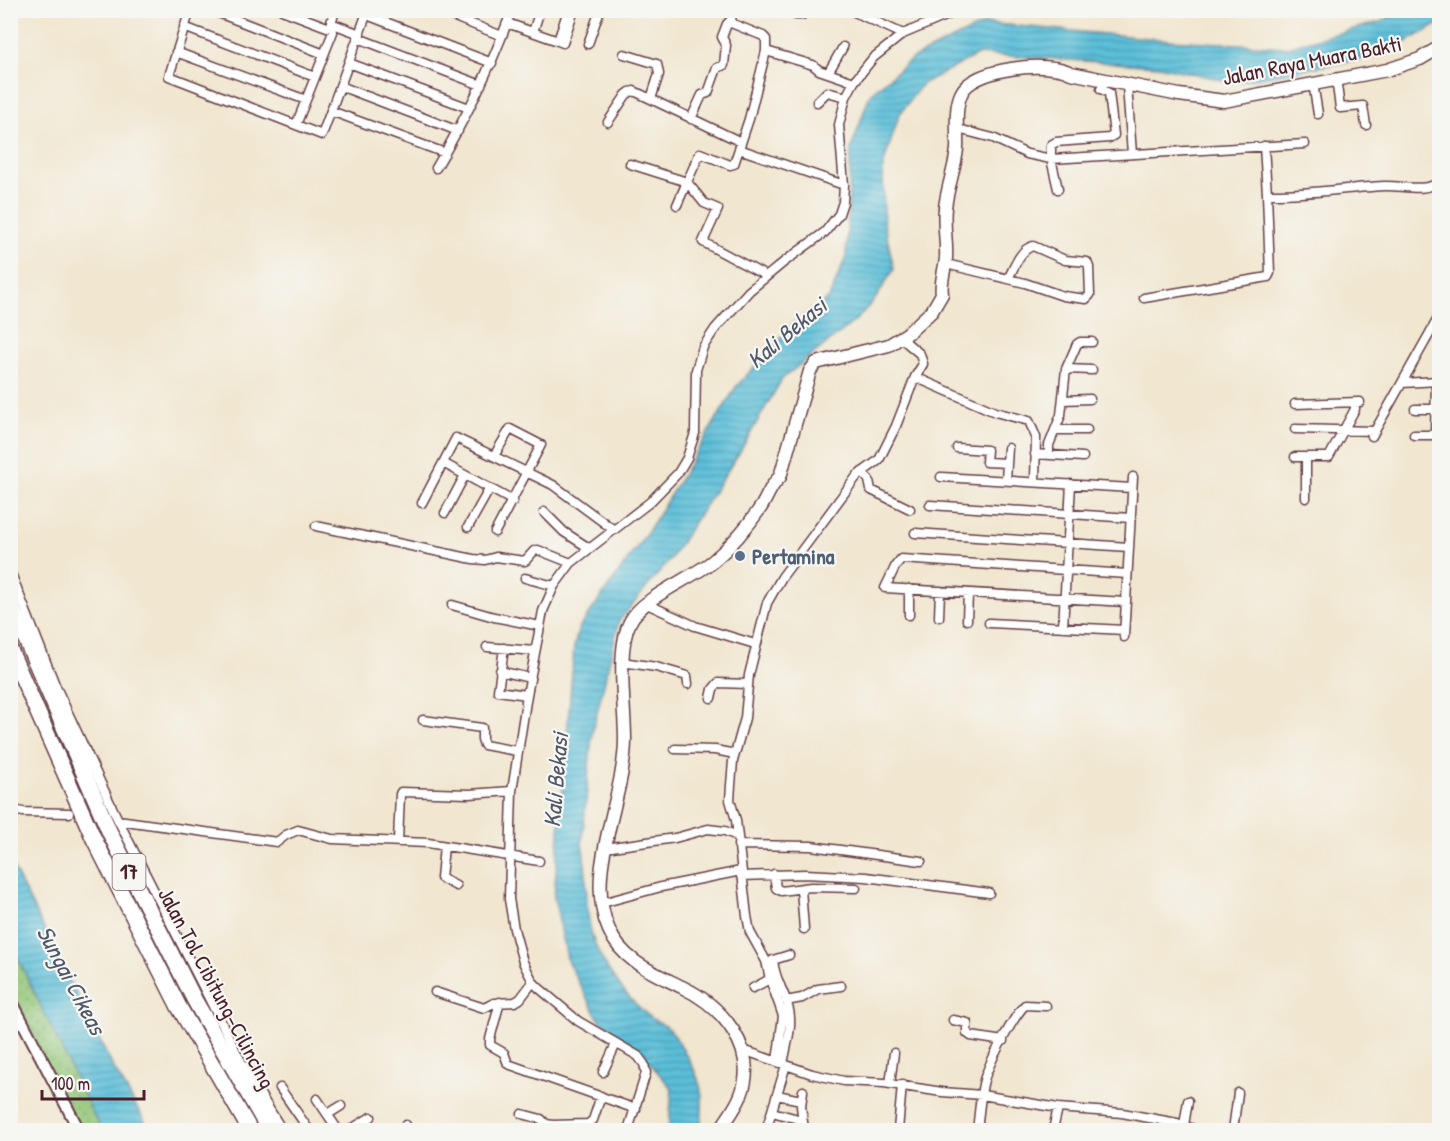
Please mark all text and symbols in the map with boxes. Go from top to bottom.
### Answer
street label: Jalan Raya Muara Bakti [1220,28,1404,92]
water label: Kali Bekasi [740,288,835,375]
place label: Pertamina [752,541,835,571]
marker: Pertamina [733,549,747,563]
water label: Kali Bekasi [535,729,575,829]
road number: 17 [112,854,146,890]
street label: Jalan Tol Cibitung–Cilincing [151,882,283,1094]
water label: Sungai Cikeas [29,919,115,1043]
scale bar [42,1063,144,1101]
text: 100 m [51,1071,90,1096]

